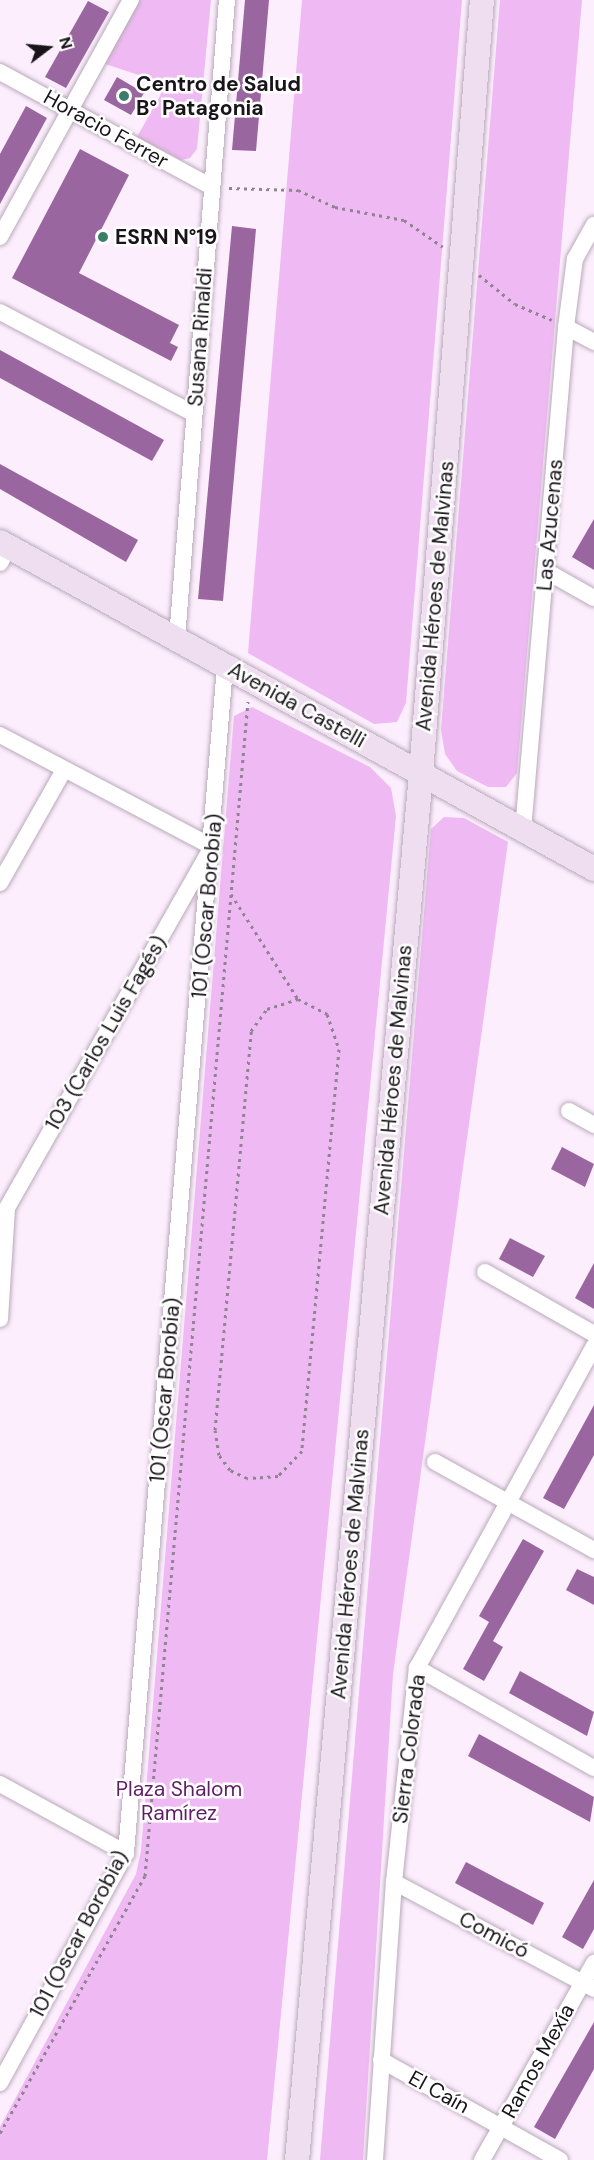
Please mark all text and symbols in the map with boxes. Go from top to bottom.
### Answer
north arrow [18,18,78,78]
text: N [54,34,77,51]
place label: Centro de Salud B° Patagonia [136,71,301,121]
street label: Horacio Ferrer [39,84,173,174]
marker: Centro de Salud B° Patagonia [117,89,131,103]
place label: ESRN N°19 [115,224,217,250]
marker: ESRN N°19 [96,230,110,244]
street label: Susana Rinaldi [183,267,217,407]
street label: Las Azucenas [532,458,568,592]
street label: Avenida Héroes de Malvinas [411,460,459,732]
street label: Avenida Castelli [224,657,370,753]
street label: 101 (Oscar Borobia) [186,813,228,999]
street label: 103 (Carlos Luis Fagés) [40,931,172,1135]
street label: Avenida Héroes de Malvinas [369,944,417,1216]
street label: 101 (Oscar Borobia) [144,1297,186,1483]
street label: Avenida Héroes de Malvinas [326,1428,374,1700]
street label: Sierra Colorada [387,1673,431,1825]
park label: Plaza Shalom Ramírez [116,1776,242,1826]
street label: 101 (Oscar Borobia) [24,1846,134,2022]
street label: Comicó [455,1906,533,1964]
street label: Ramos Mexía [496,2000,580,2122]
street label: El Caín [404,2065,474,2119]

